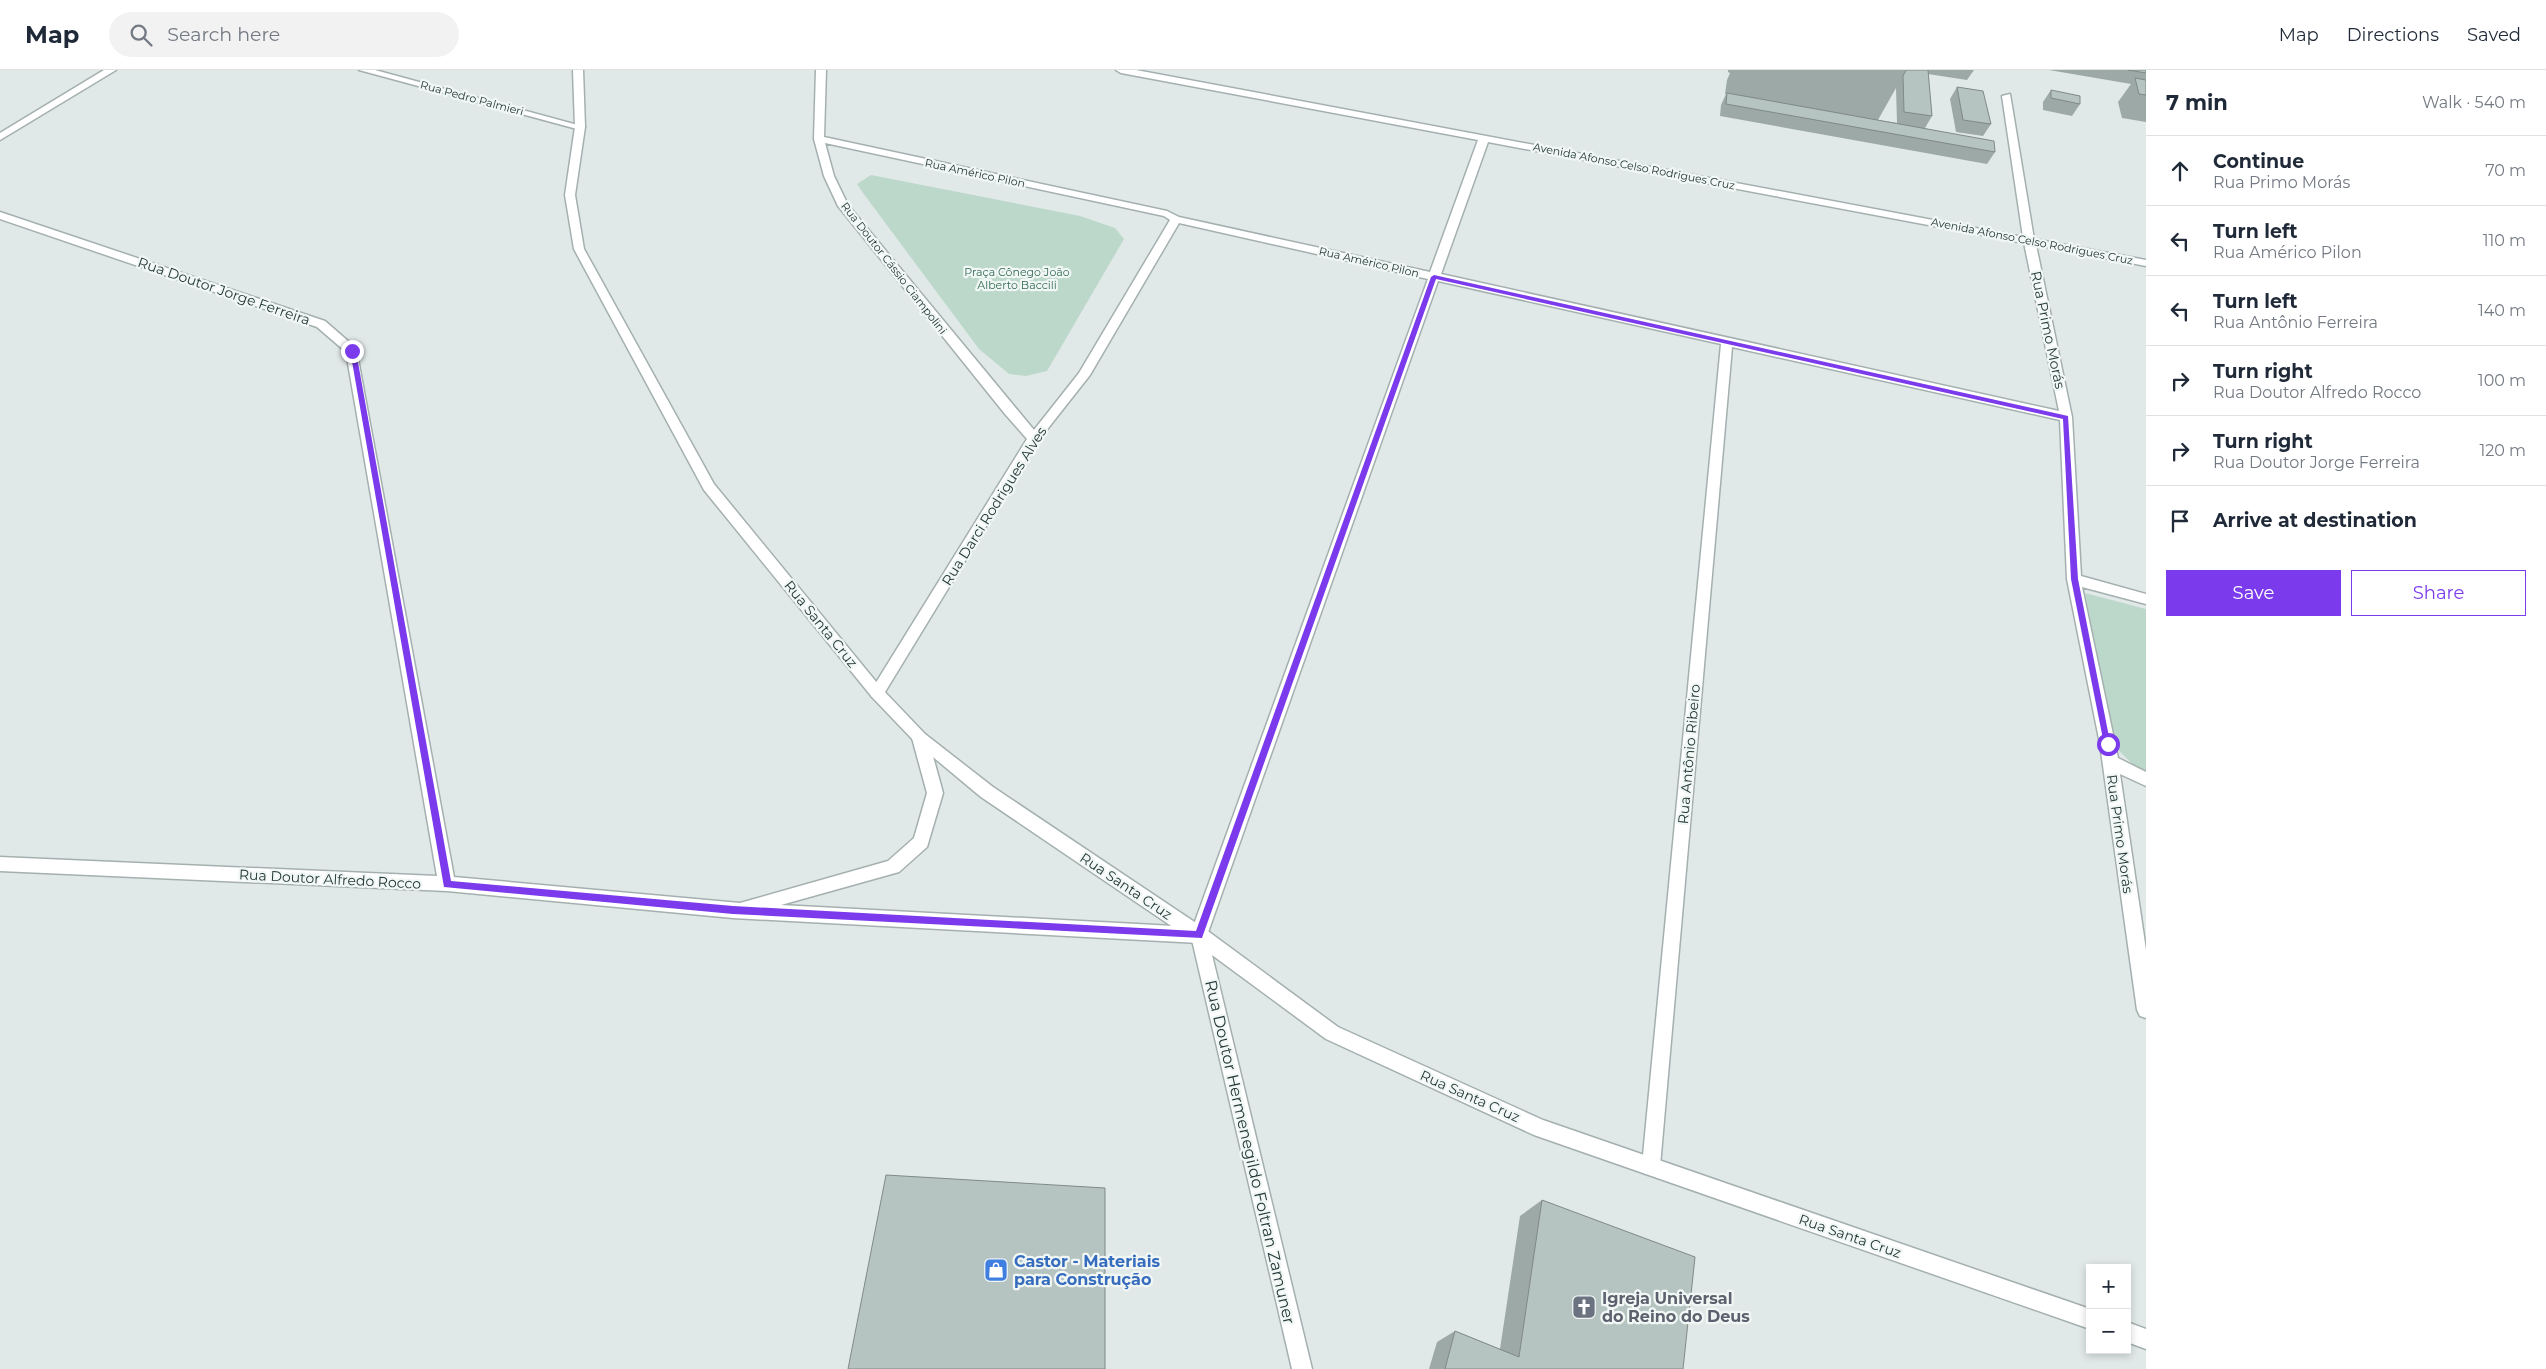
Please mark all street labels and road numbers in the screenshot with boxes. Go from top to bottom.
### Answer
street label: Rua Pedro Palmieri [419,77,525,119]
street label: Avenida Afonso Celso Rodrigues Cruz [1532,140,1736,193]
street label: Rua Américo Pilon [924,156,1026,190]
street label: Rua Doutor Cássio Ciampolini [838,199,950,337]
street label: Avenida Afonso Celso Rodrigues Cruz [1930,215,2134,268]
street label: Rua Américo Pilon [1318,244,1420,280]
street label: Rua Doutor Jorge Ferreira [135,253,313,329]
street label: Rua Primo Morás [2027,269,2069,391]
street label: Rua Darci Rodrigues Alves [938,423,1050,589]
street label: Rua Santa Cruz [780,577,862,671]
street label: Rua Antônio Ribeiro [1674,683,1704,825]
street label: Rua Primo Morás [2103,773,2137,895]
street label: Rua Santa Cruz [1077,849,1175,923]
street label: Rua Doutor Alfredo Rocco [239,865,422,893]
street label: Rua Doutor Hermenegildo Foltran Zamuner [1201,978,1299,1326]
street label: Rua Santa Cruz [1417,1066,1523,1126]
street label: Rua Santa Cruz [1796,1210,1904,1262]

